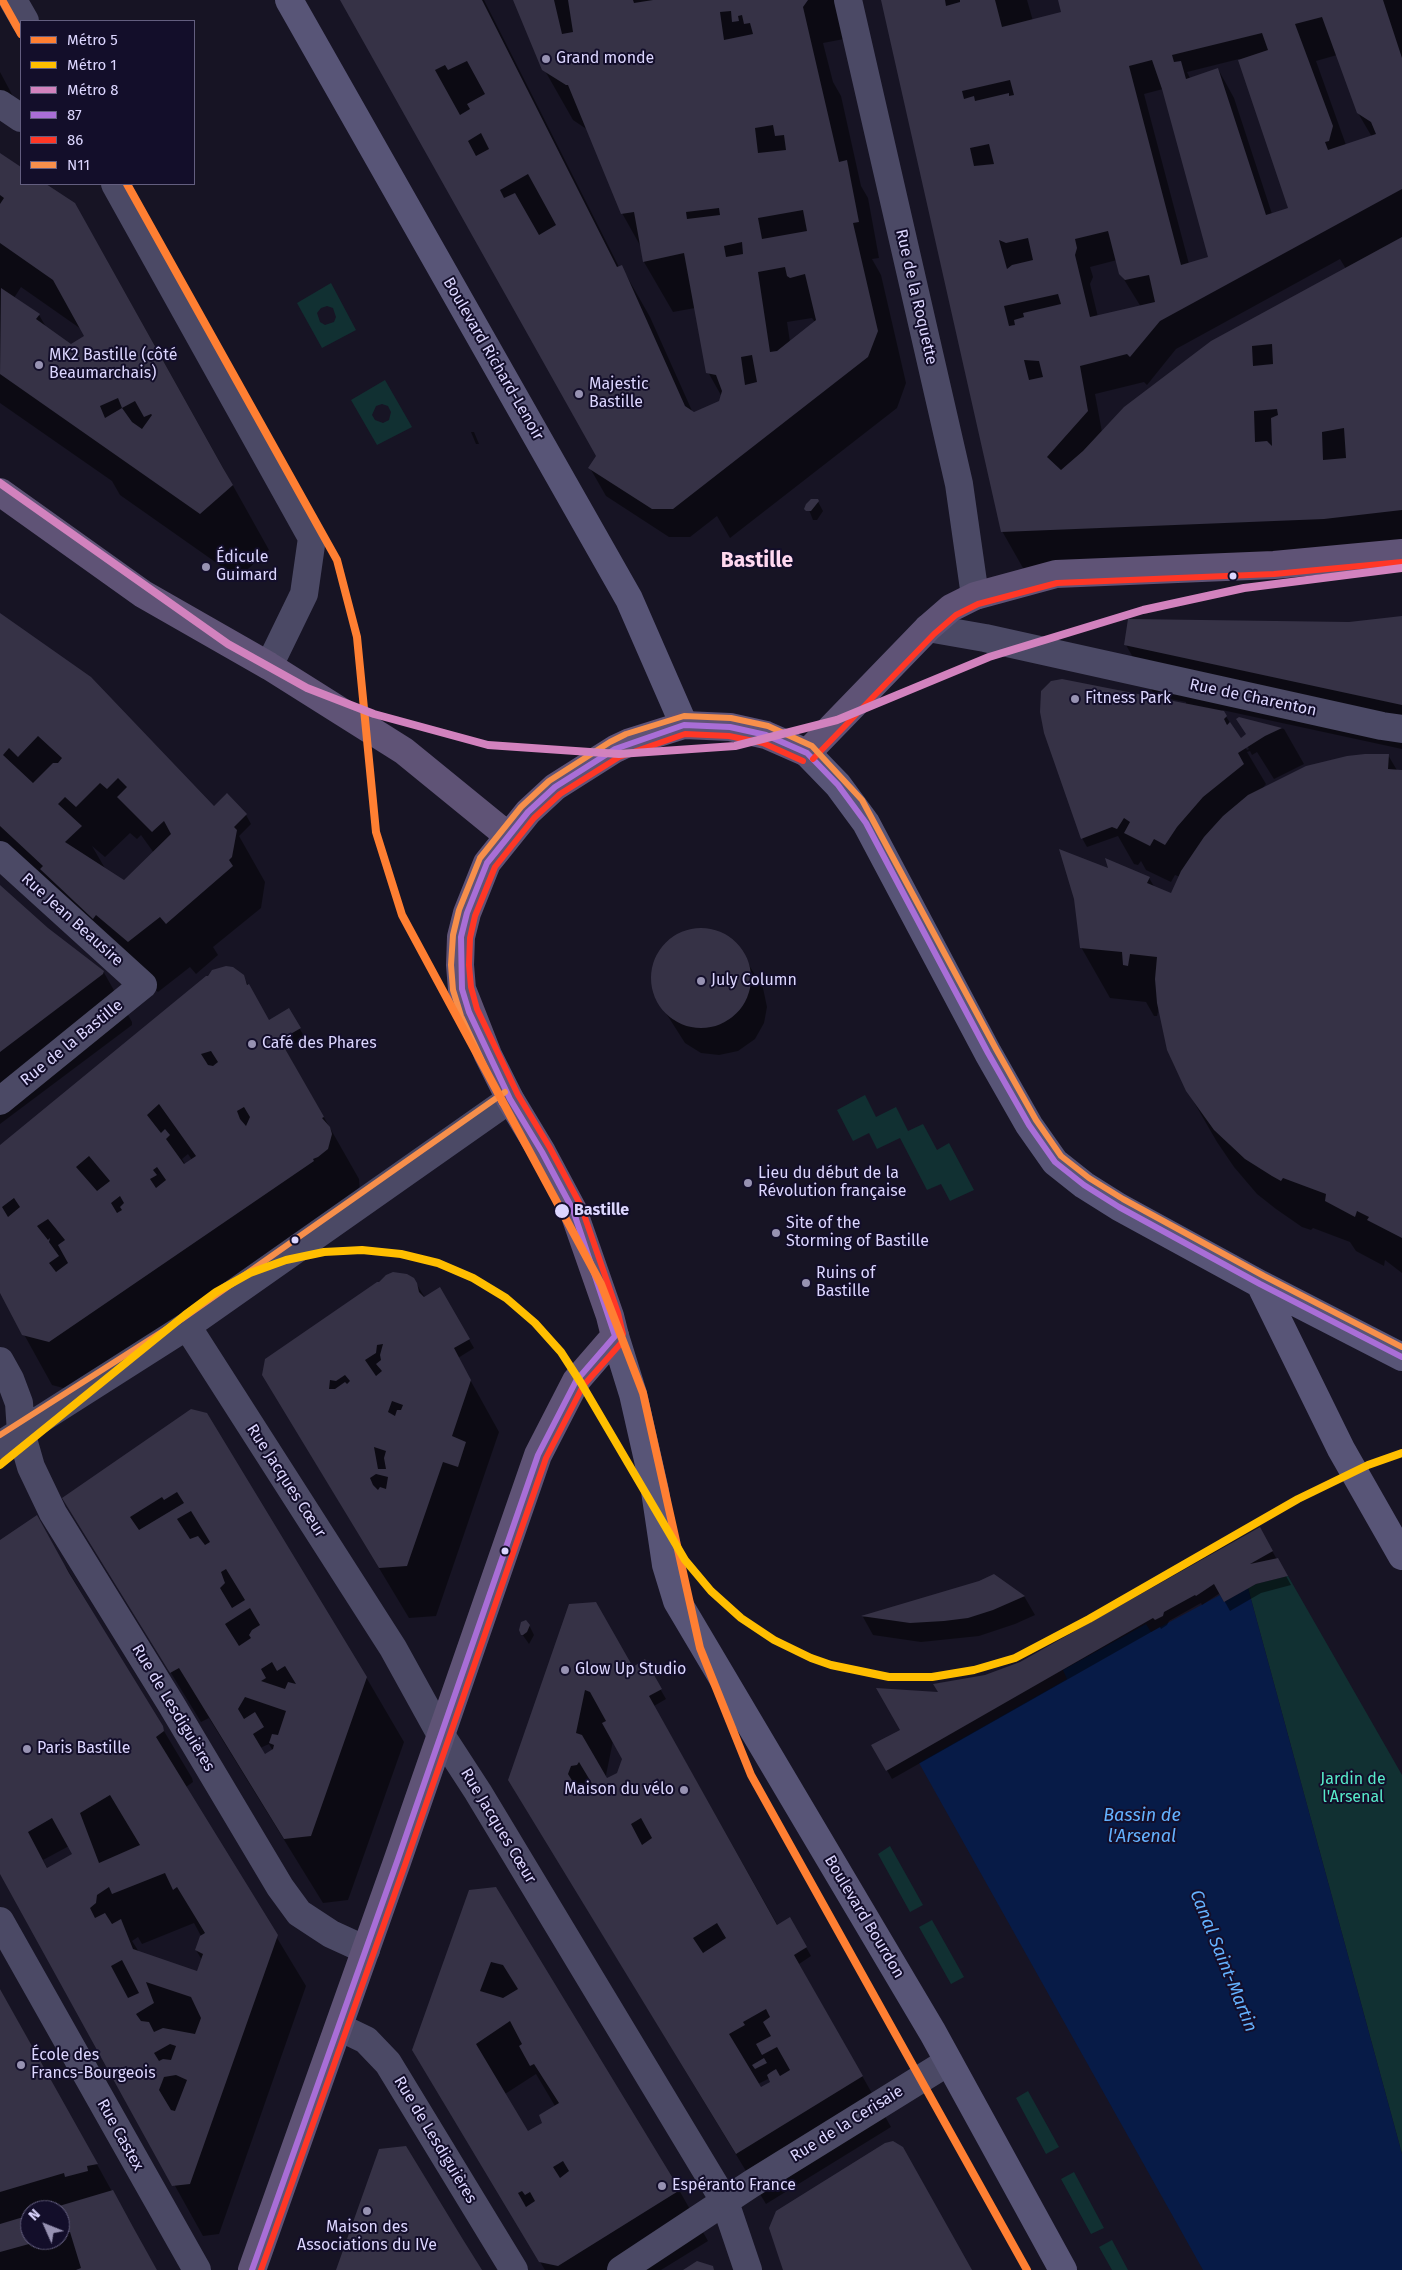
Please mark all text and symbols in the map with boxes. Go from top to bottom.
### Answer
legend [20,20,195,185]
text: Métro 5 [67,31,118,49]
place label: Grand monde [556,49,654,69]
marker: Grand monde [540,53,552,65]
text: Métro 1 [67,56,117,74]
text: Métro 8 [67,81,119,99]
text: 87 [67,106,82,124]
text: 86 [67,131,83,149]
text: N11 [67,156,90,174]
street label: Rue de la Roquette [891,227,941,367]
street label: Boulevard Richard-Lenoir [438,274,548,444]
place label: MK2 Bastille (côté Beaumarchais) [49,346,177,384]
marker: MK2 Bastille (côté Beaumarchais) [33,359,45,371]
place label: Majestic Bastille [589,375,649,413]
marker: Majestic Bastille [573,388,585,400]
place label: Édicule Guimard [216,548,278,586]
district label: Bastille [721,548,793,574]
marker: Édicule Guimard [200,561,212,573]
unlabelled marker [1228,571,1238,581]
street label: Rue de Charenton [1188,675,1318,721]
place label: Fitness Park [1085,689,1171,709]
marker: Fitness Park [1069,693,1081,705]
street label: Rue Jean Beausire [17,869,127,971]
place label: July Column [711,971,797,991]
marker: July Column [695,975,707,987]
street label: Rue de la Bastille [17,996,127,1090]
place label: Café des Phares [262,1034,377,1054]
marker: Café des Phares [246,1038,258,1050]
place label: Lieu du début de la Révolution française [758,1164,906,1202]
marker: Lieu du début de la Révolution française [742,1177,754,1189]
place label: Bastille [574,1201,629,1221]
marker: Bastille [553,1202,571,1220]
place label: Site of the Storming of Bastille [786,1214,929,1252]
marker: Site of the Storming of Bastille [770,1227,782,1239]
unlabelled marker [290,1235,300,1245]
place label: Ruins of Bastille [816,1264,875,1302]
marker: Ruins of Bastille [800,1277,812,1289]
street label: Rue Jacques Cœur [242,1421,330,1541]
unlabelled marker [500,1546,510,1556]
street label: Rue de Lesdiguières [127,1641,219,1775]
place label: Glow Up Studio [575,1660,686,1680]
marker: Glow Up Studio [559,1664,571,1676]
place label: Paris Bastille [37,1739,131,1759]
marker: Paris Bastille [21,1743,33,1755]
street label: Rue Jacques Cœur [456,1765,540,1887]
park label: Jardin de l'Arsenal [1320,1770,1386,1808]
place label: Maison du vélo [564,1780,674,1800]
marker: Maison du vélo [678,1784,690,1796]
water label: Bassin de l'Arsenal [1103,1805,1181,1848]
street label: Boulevard Bourdon [820,1852,908,1982]
water label: Canal Saint-Martin [1185,1887,1261,2035]
place label: École des Francs-Bourgeois [31,2046,156,2084]
marker: École des Francs-Bourgeois [15,2059,27,2071]
street label: Rue de Lesdiguières [389,2073,481,2207]
street label: Rue de la Cerisaie [787,2082,907,2166]
street label: Rue Castex [93,2096,147,2174]
place label: Espéranto France [672,2176,796,2196]
marker: Espéranto France [656,2180,668,2192]
north arrow [20,2200,70,2250]
marker: Maison des Associations du IVe [361,2205,373,2217]
text: N [25,2206,44,2224]
place label: Maison des Associations du IVe [297,2218,437,2256]

